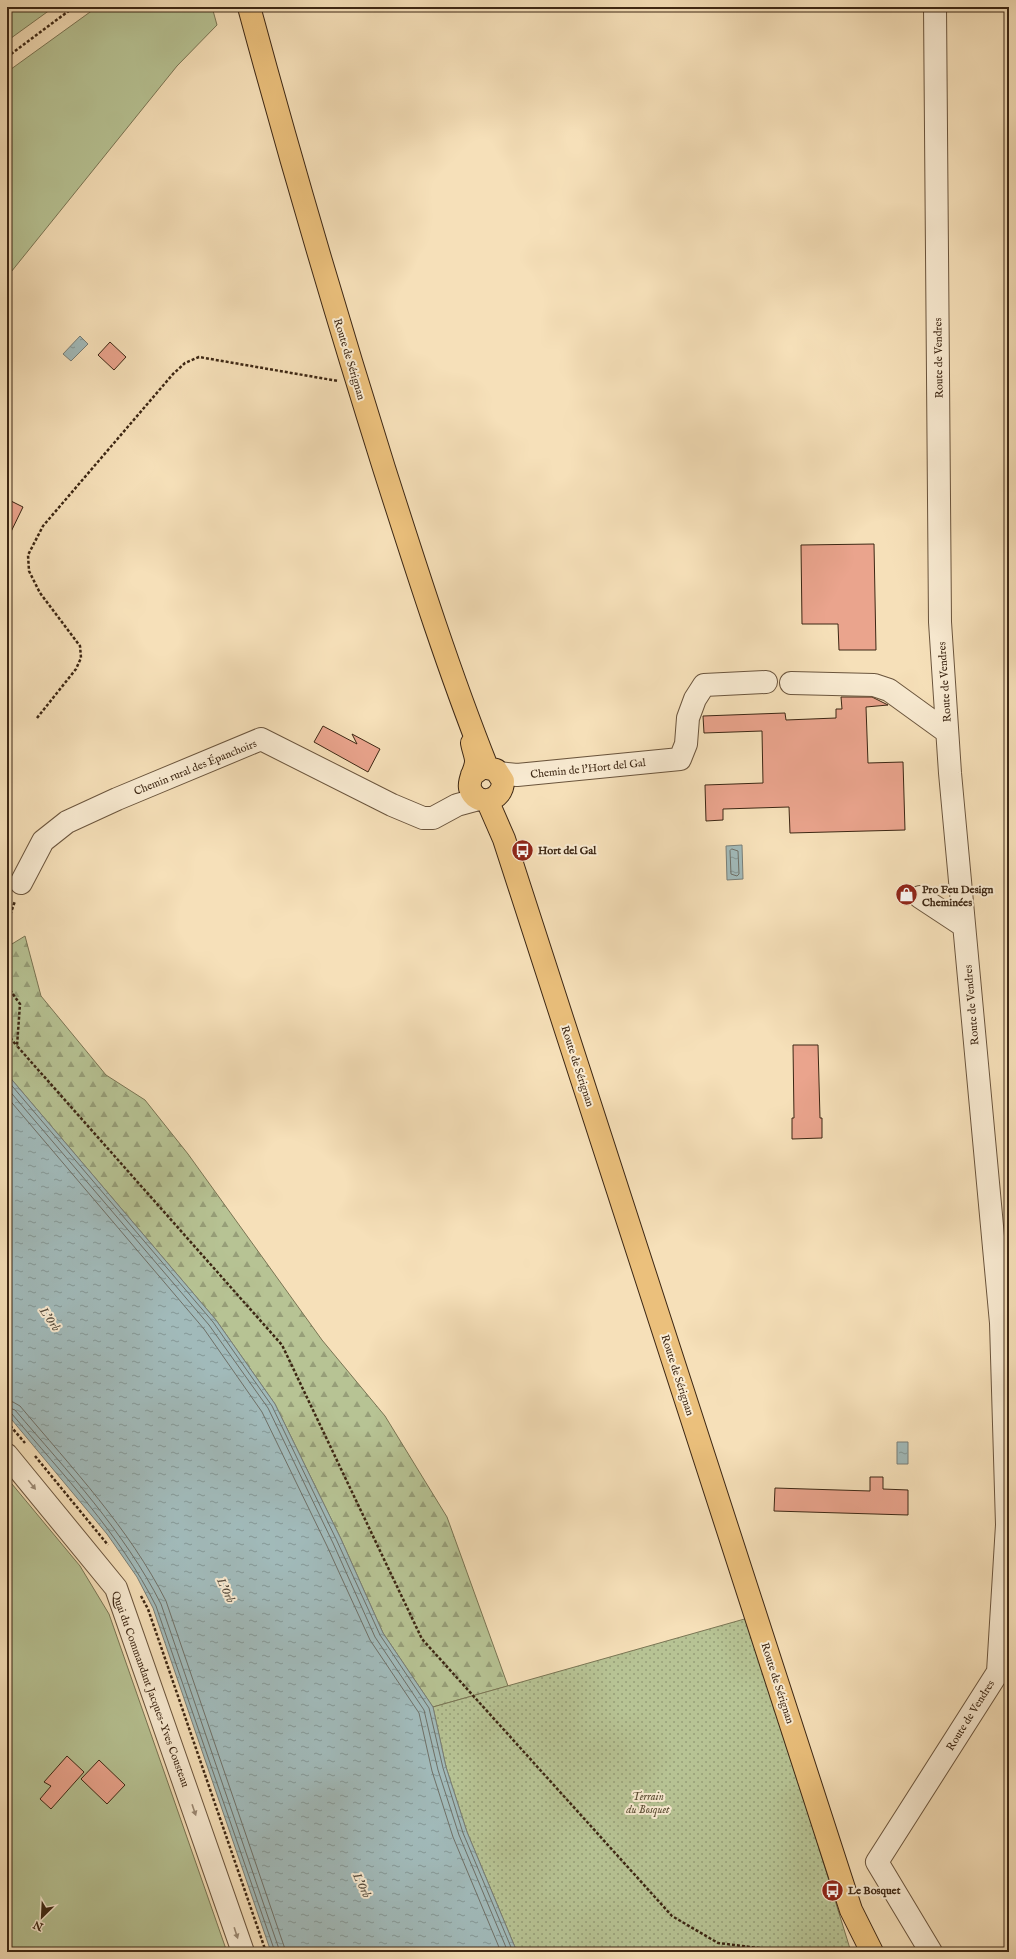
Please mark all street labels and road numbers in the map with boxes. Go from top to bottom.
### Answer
street label: Route de Sérignan [330,317,368,402]
street label: Route de Vendres [931,317,947,399]
street label: Route de Vendres [935,641,955,723]
street label: Chemin rural des Épanchoirs [132,737,259,799]
street label: Chemin de l'Hort del Gal [530,756,647,782]
street label: Route de Vendres [961,964,982,1046]
street label: Route de Sérignan [557,1024,597,1109]
street label: Route de Sérignan [657,1333,697,1418]
street label: Quai du Commandant Jacques-Yves Cousteau [108,1589,192,1790]
street label: Route de Sérignan [757,1641,797,1726]
street label: Route de Vendres [943,1677,998,1754]

